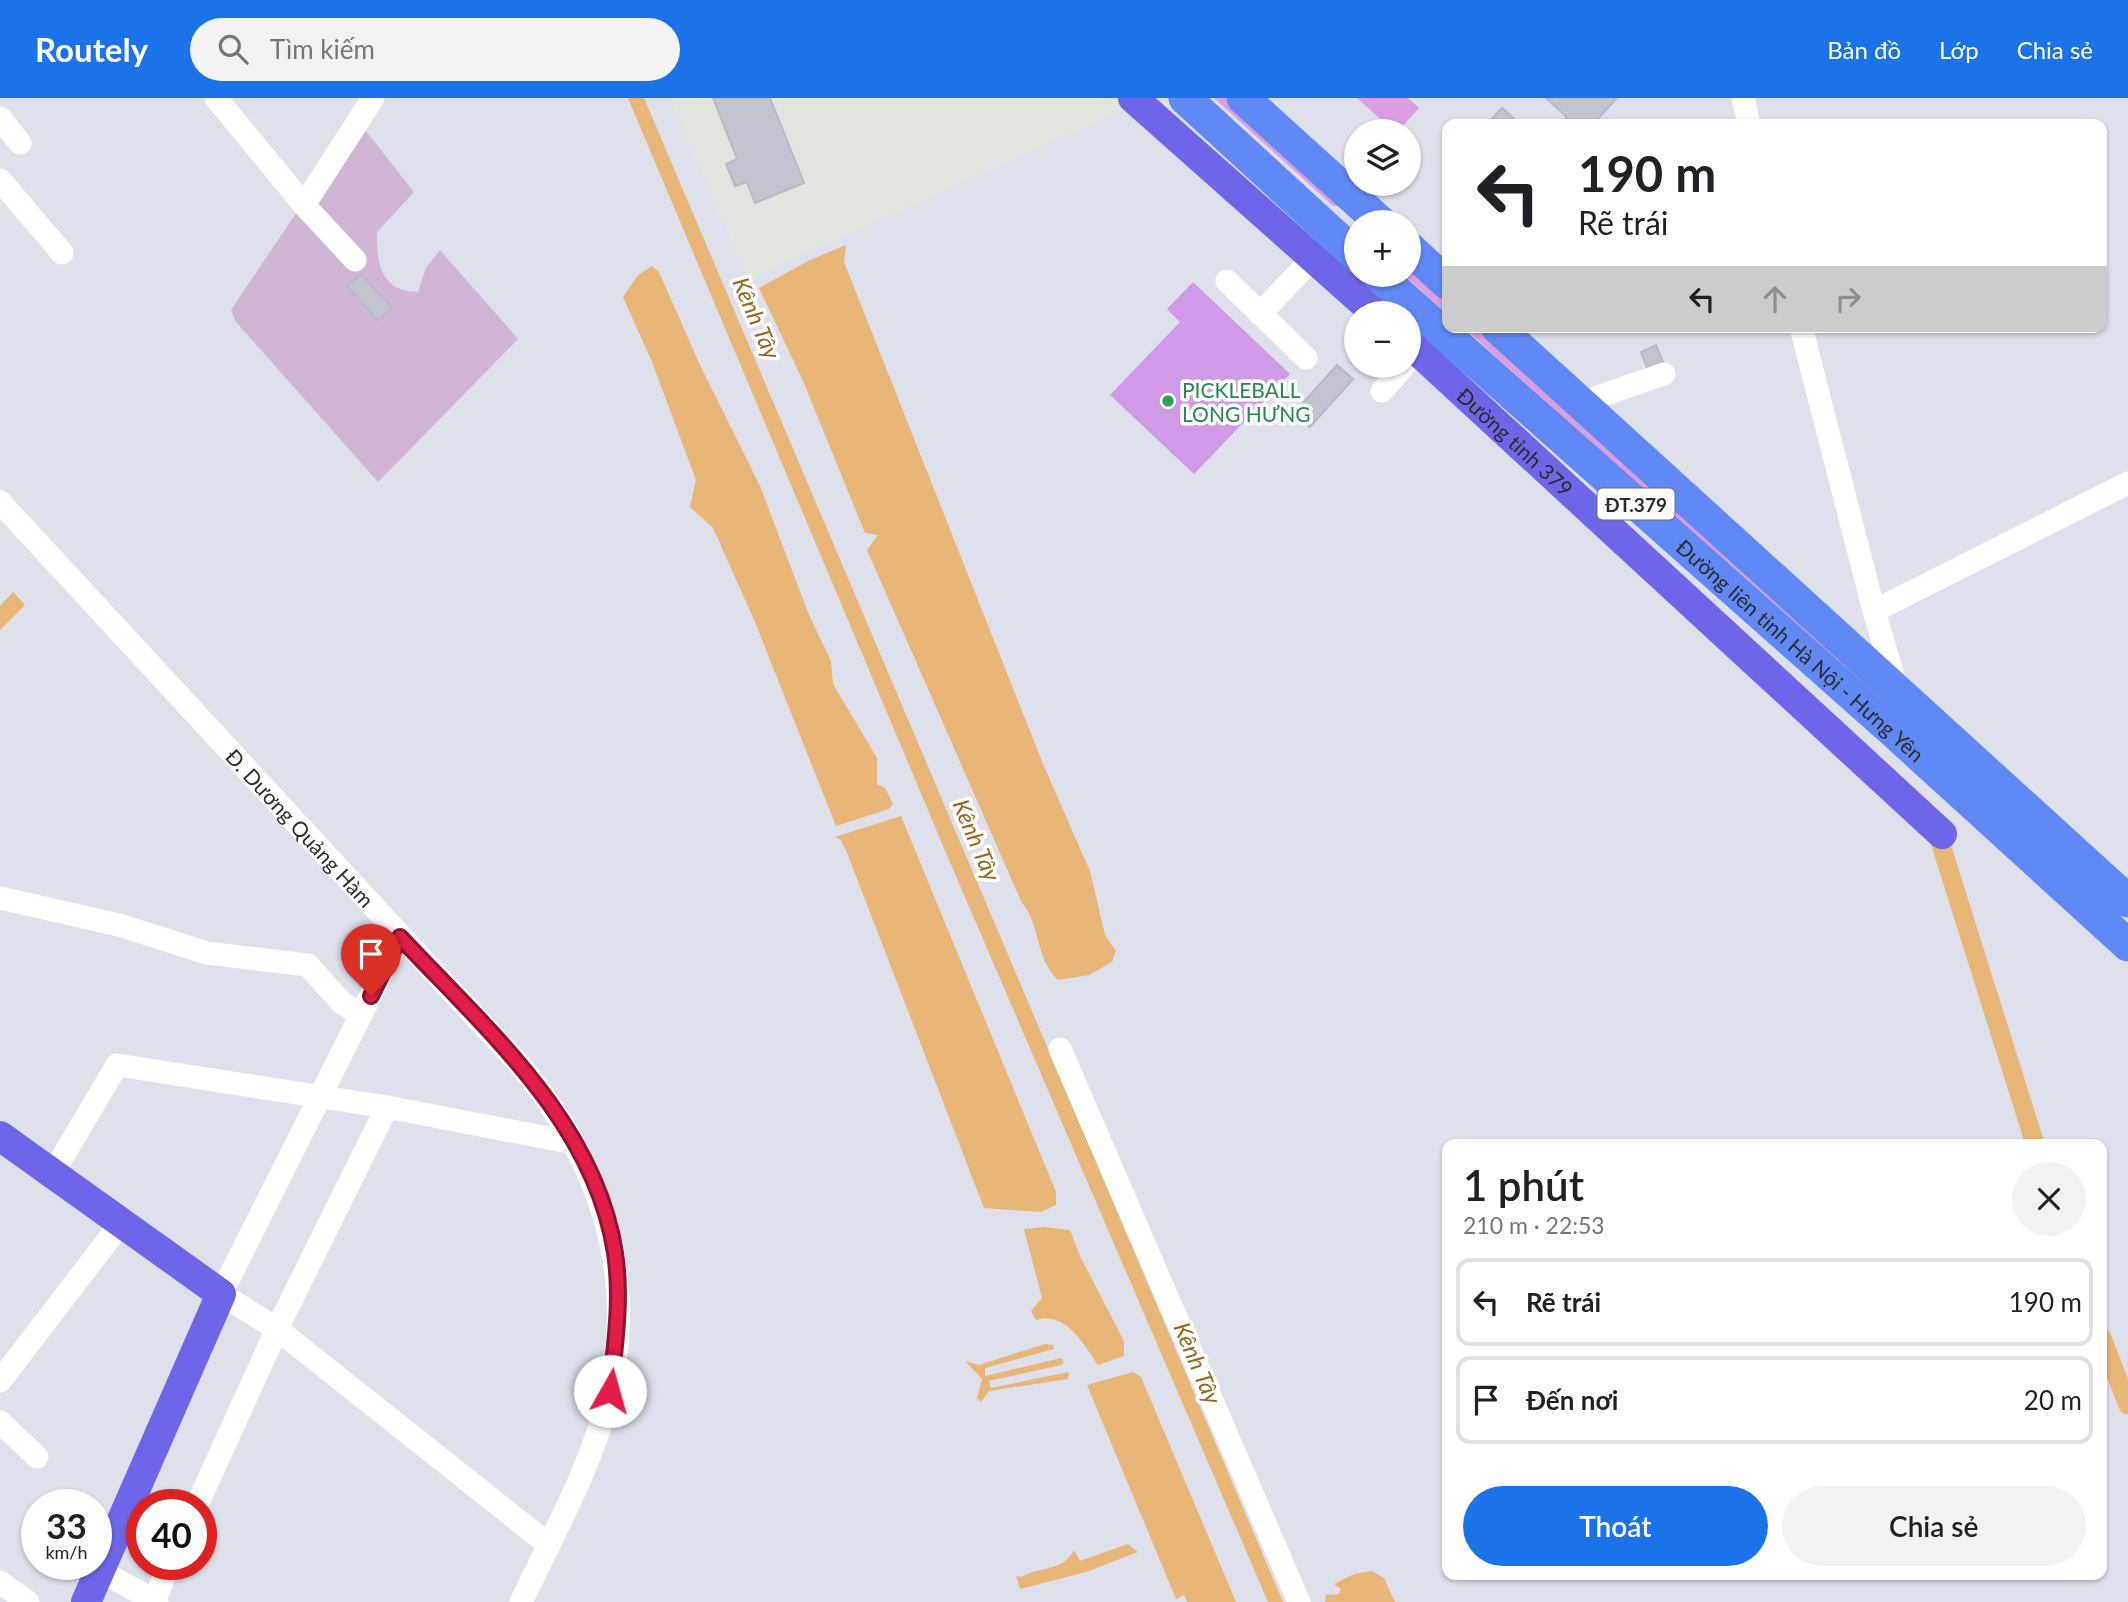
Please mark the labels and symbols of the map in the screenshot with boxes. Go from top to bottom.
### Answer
water label: Kênh Tây [727,273,787,364]
place label: PICKLEBALL LONG HƯNG [1182,377,1311,426]
street label: Đường tỉnh 379 [1453,382,1579,501]
marker: PICKLEBALL LONG HƯNG [1160,393,1176,409]
road number: ĐT.379 [1598,488,1674,520]
street label: Đường liên tỉnh Hà Nội - Hưng Yên [1672,533,1930,766]
street label: Đ. Dương Quảng Hàm [221,743,380,912]
water label: Kênh Tây [947,795,1007,886]
pin [341,924,401,996]
water label: Kênh Tây [1168,1318,1228,1409]
position arrow [573,1354,647,1428]
speed limit sign: 40 [126,1489,217,1580]

